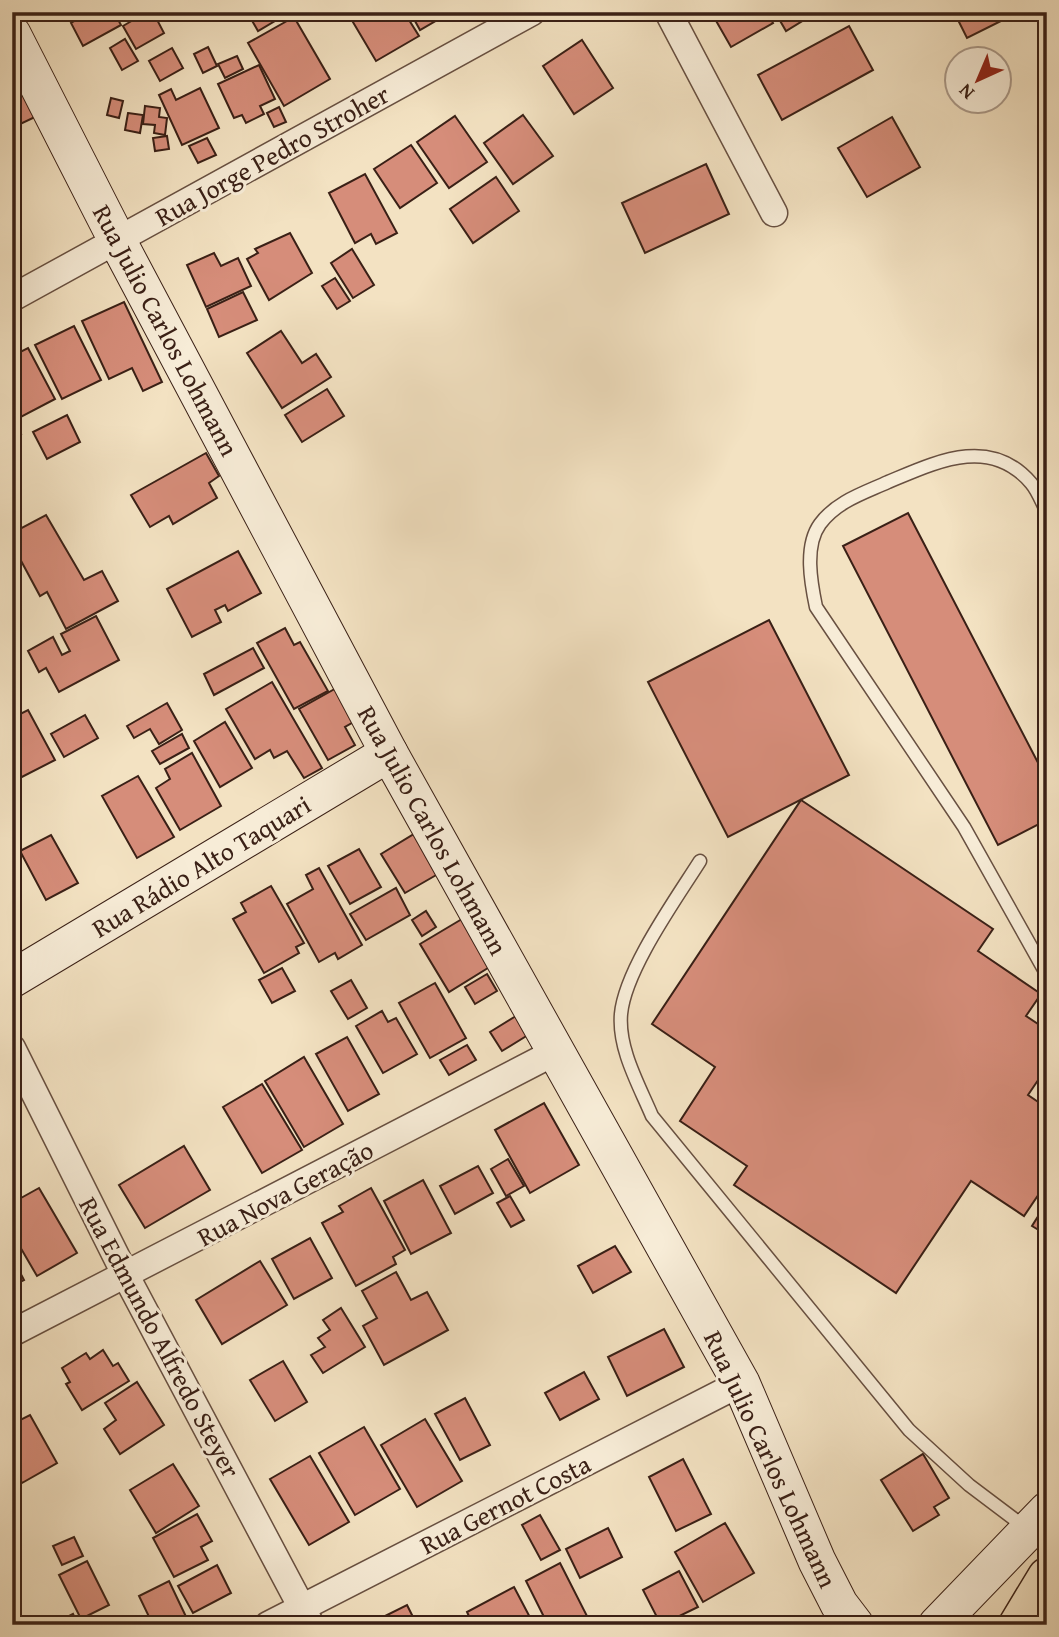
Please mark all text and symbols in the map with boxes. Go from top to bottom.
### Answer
north arrow [944,46,1014,116]
street label: Rua Jorge Pedro Stroher [148,74,396,236]
text: N [952,78,980,107]
street label: Rua Julio Carlos Lohmann [83,197,249,463]
street label: Rua Julio Carlos Lohmann [348,698,518,962]
street label: Rua Rádio Alto Taquari [84,785,318,947]
street label: Rua Nova Geração [190,1130,380,1256]
street label: Rua Edmundo Alfredo Steyer [69,1190,251,1485]
street label: Rua Julio Carlos Lohmann [694,1324,848,1594]
street label: Rua Gernot Costa [413,1444,598,1564]

